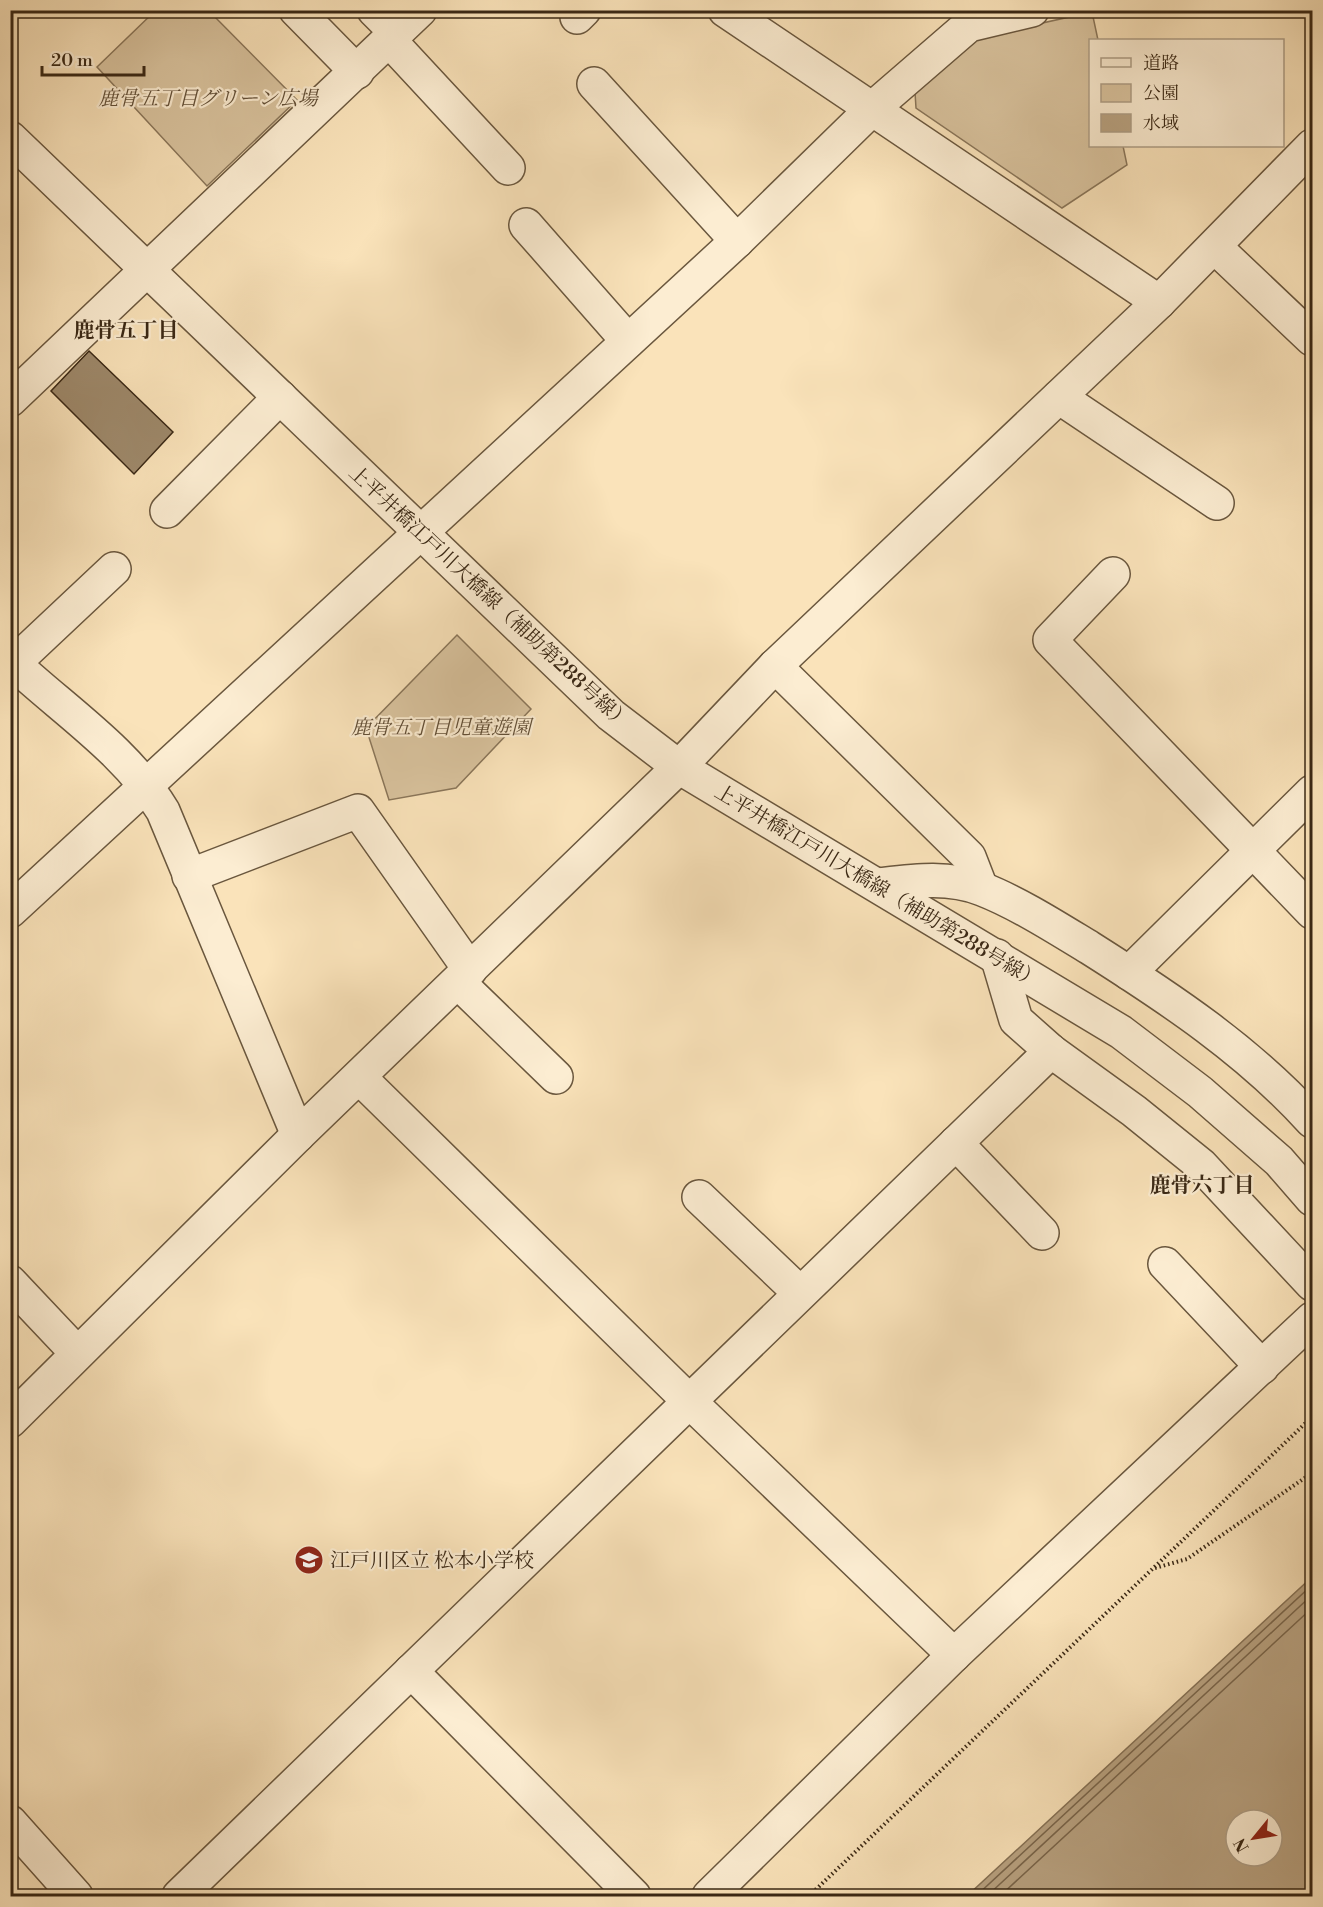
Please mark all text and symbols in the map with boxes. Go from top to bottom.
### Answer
scale bar [42,39,144,77]
legend [1089,39,1284,147]
text: 20 m [51,49,93,72]
text: 道路 [1143,52,1179,75]
text: 公園 [1143,82,1179,105]
park label: 鹿骨五丁目グリーン広場 [98,87,320,112]
text: 水域 [1143,112,1179,135]
district label: 鹿骨五丁目 [74,318,179,344]
street label: 上平井橋江戸川大橋線（補助第288号線） [343,461,635,735]
park label: 鹿骨五丁目児童遊園 [351,716,534,741]
street label: 上平井橋江戸川大橋線（補助第288号線） [710,780,1045,995]
district label: 鹿骨六丁目 [1150,1173,1255,1199]
school or university icon: 江戸川区立 松本小学校 [293,1544,325,1576]
place label: 江戸川区立 松本小学校 [330,1549,534,1574]
north arrow [1224,1808,1284,1868]
text: N [1230,1834,1254,1855]

